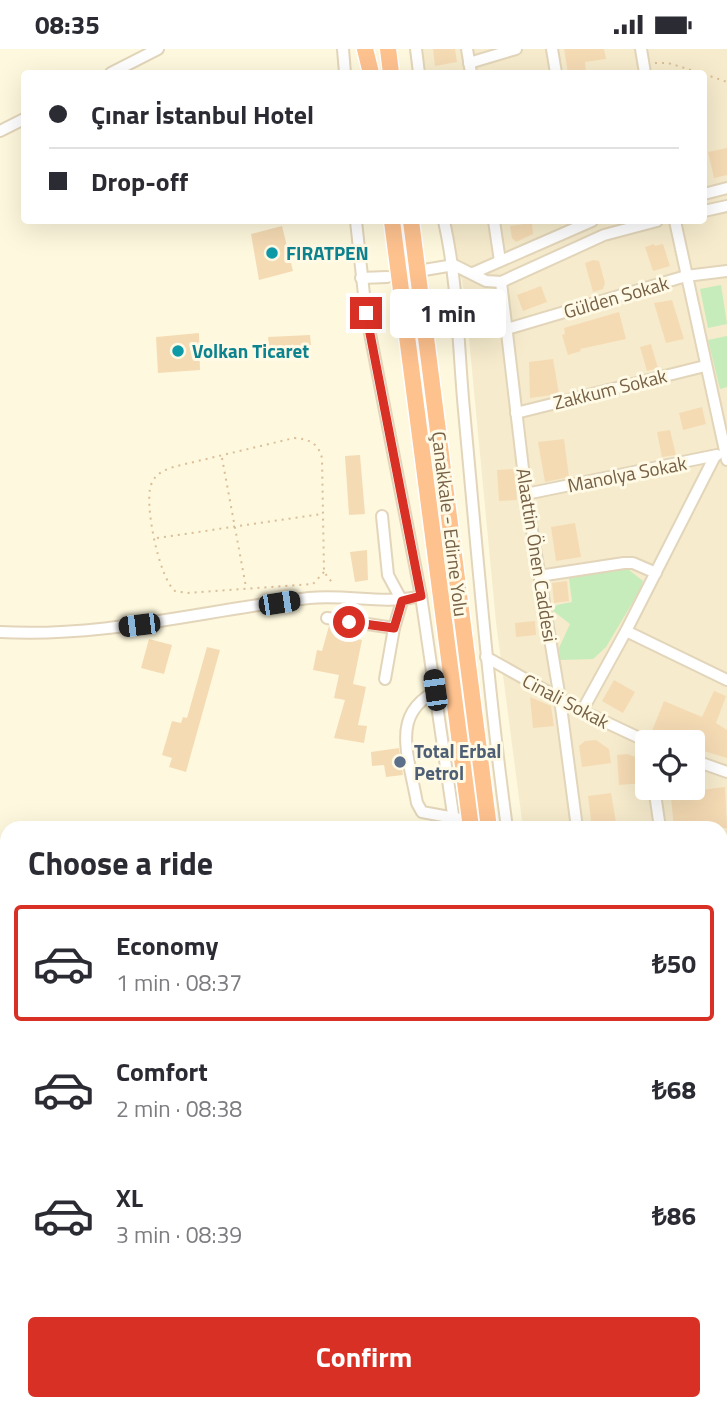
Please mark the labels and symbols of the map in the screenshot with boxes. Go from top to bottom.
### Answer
place label: FIRATPEN [286,238,369,267]
marker: FIRATPEN [264,245,280,261]
street label: Gülden Sokak [560,268,672,325]
callout: 1 min [390,289,506,337]
route end [350,297,382,329]
place label: Volkan Ticaret [192,336,309,365]
marker: Volkan Ticaret [170,343,186,359]
street label: Zakkum Sokak [550,360,670,417]
street label: Çanakkale - Edirne Yolu [425,430,476,618]
street label: Manolya Sokak [565,448,689,499]
street label: Alaattin Önen Caddesi [509,466,566,644]
car [257,589,302,617]
route start [333,606,365,638]
car [117,612,162,638]
street label: Cinali Sokak [518,665,615,736]
car [422,668,449,712]
place label: Total Erbal Petrol [414,736,502,787]
marker: Total Erbal Petrol [392,754,408,770]

